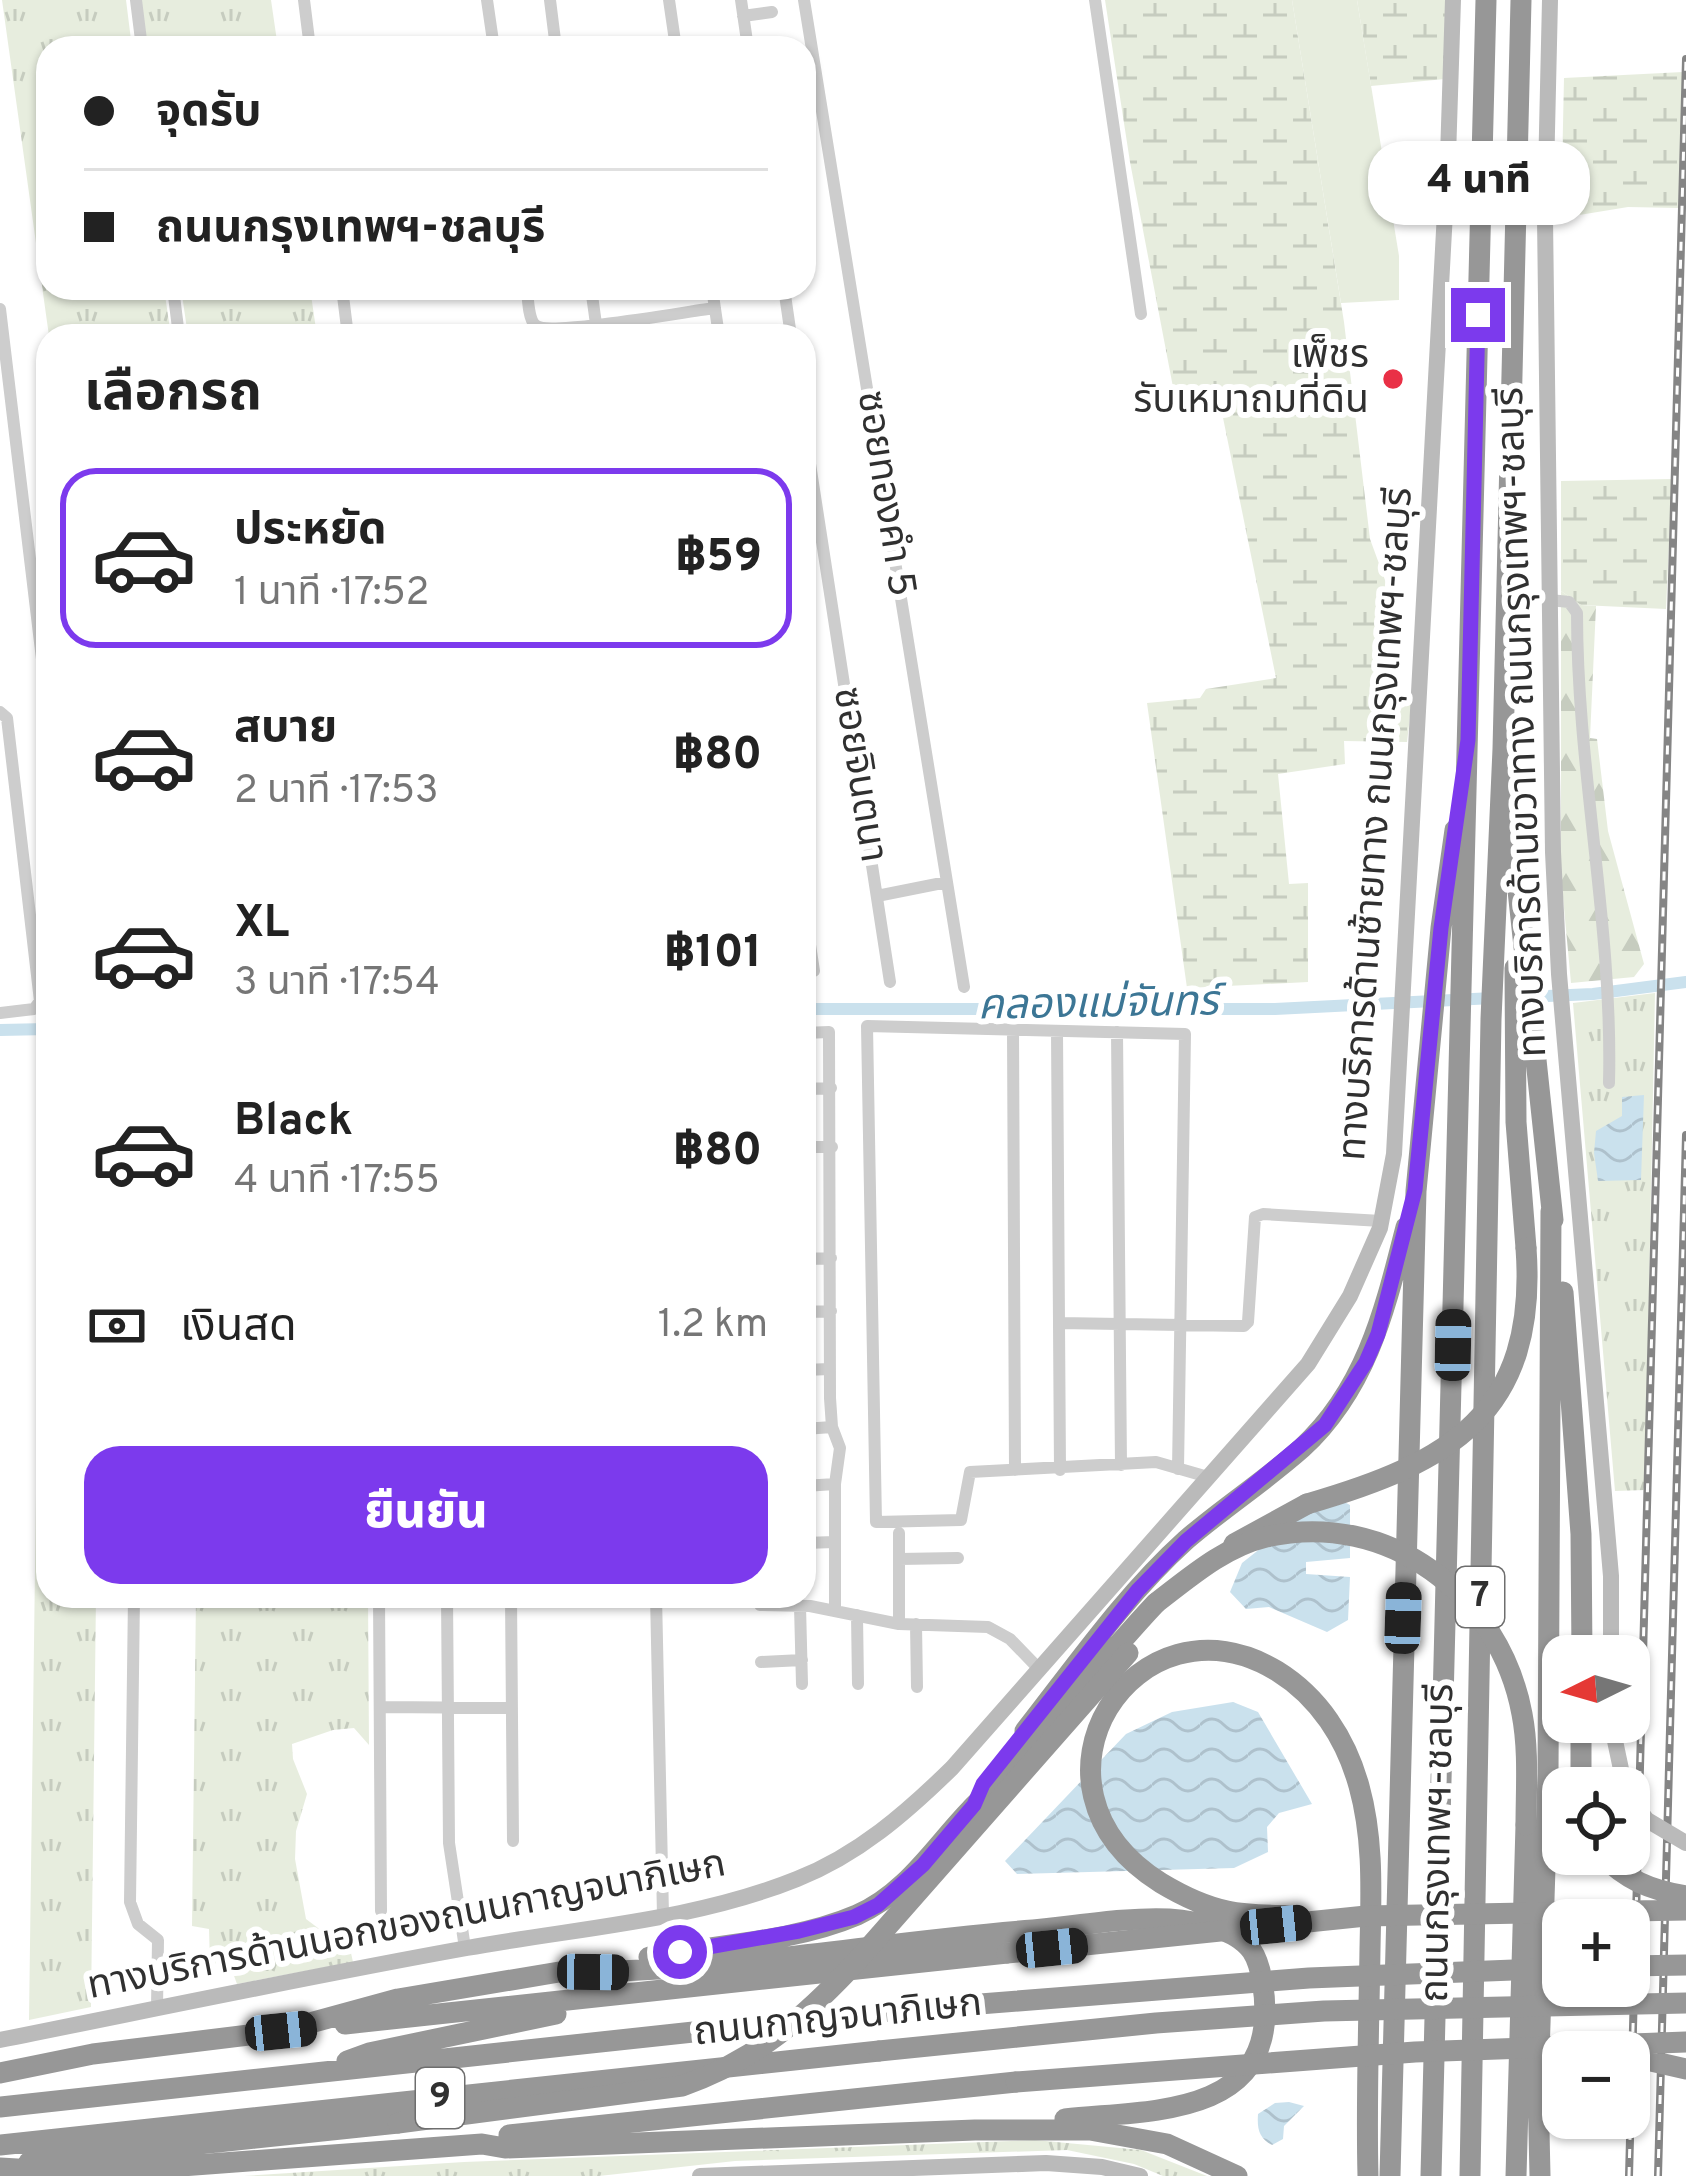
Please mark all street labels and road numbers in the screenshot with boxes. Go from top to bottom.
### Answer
street label: ทางบริการด้านขวาทาง ถนนกรุงเทพฯ-ชลบุรี [1488,386,1560,1058]
street label: ซอยทองคำ 5 [844,388,924,600]
street label: ทางบริการด้านซ้ายทาง ถนนกรุงเทพฯ-ชลบุรี [1330,486,1426,1162]
street label: ซอยจินตนา [820,684,896,866]
road number: 7 [1456,1567,1504,1627]
street label: ถนนกรุงเทพฯ-ชลบุรี [1413,1683,1467,2003]
street label: ทางบริการด้านนอกของถนนกาญจนาภิเษก [84,1841,730,2013]
street label: ถนนกาญจนาภิเษก [692,1981,984,2059]
road number: 9 [416,2068,464,2128]

